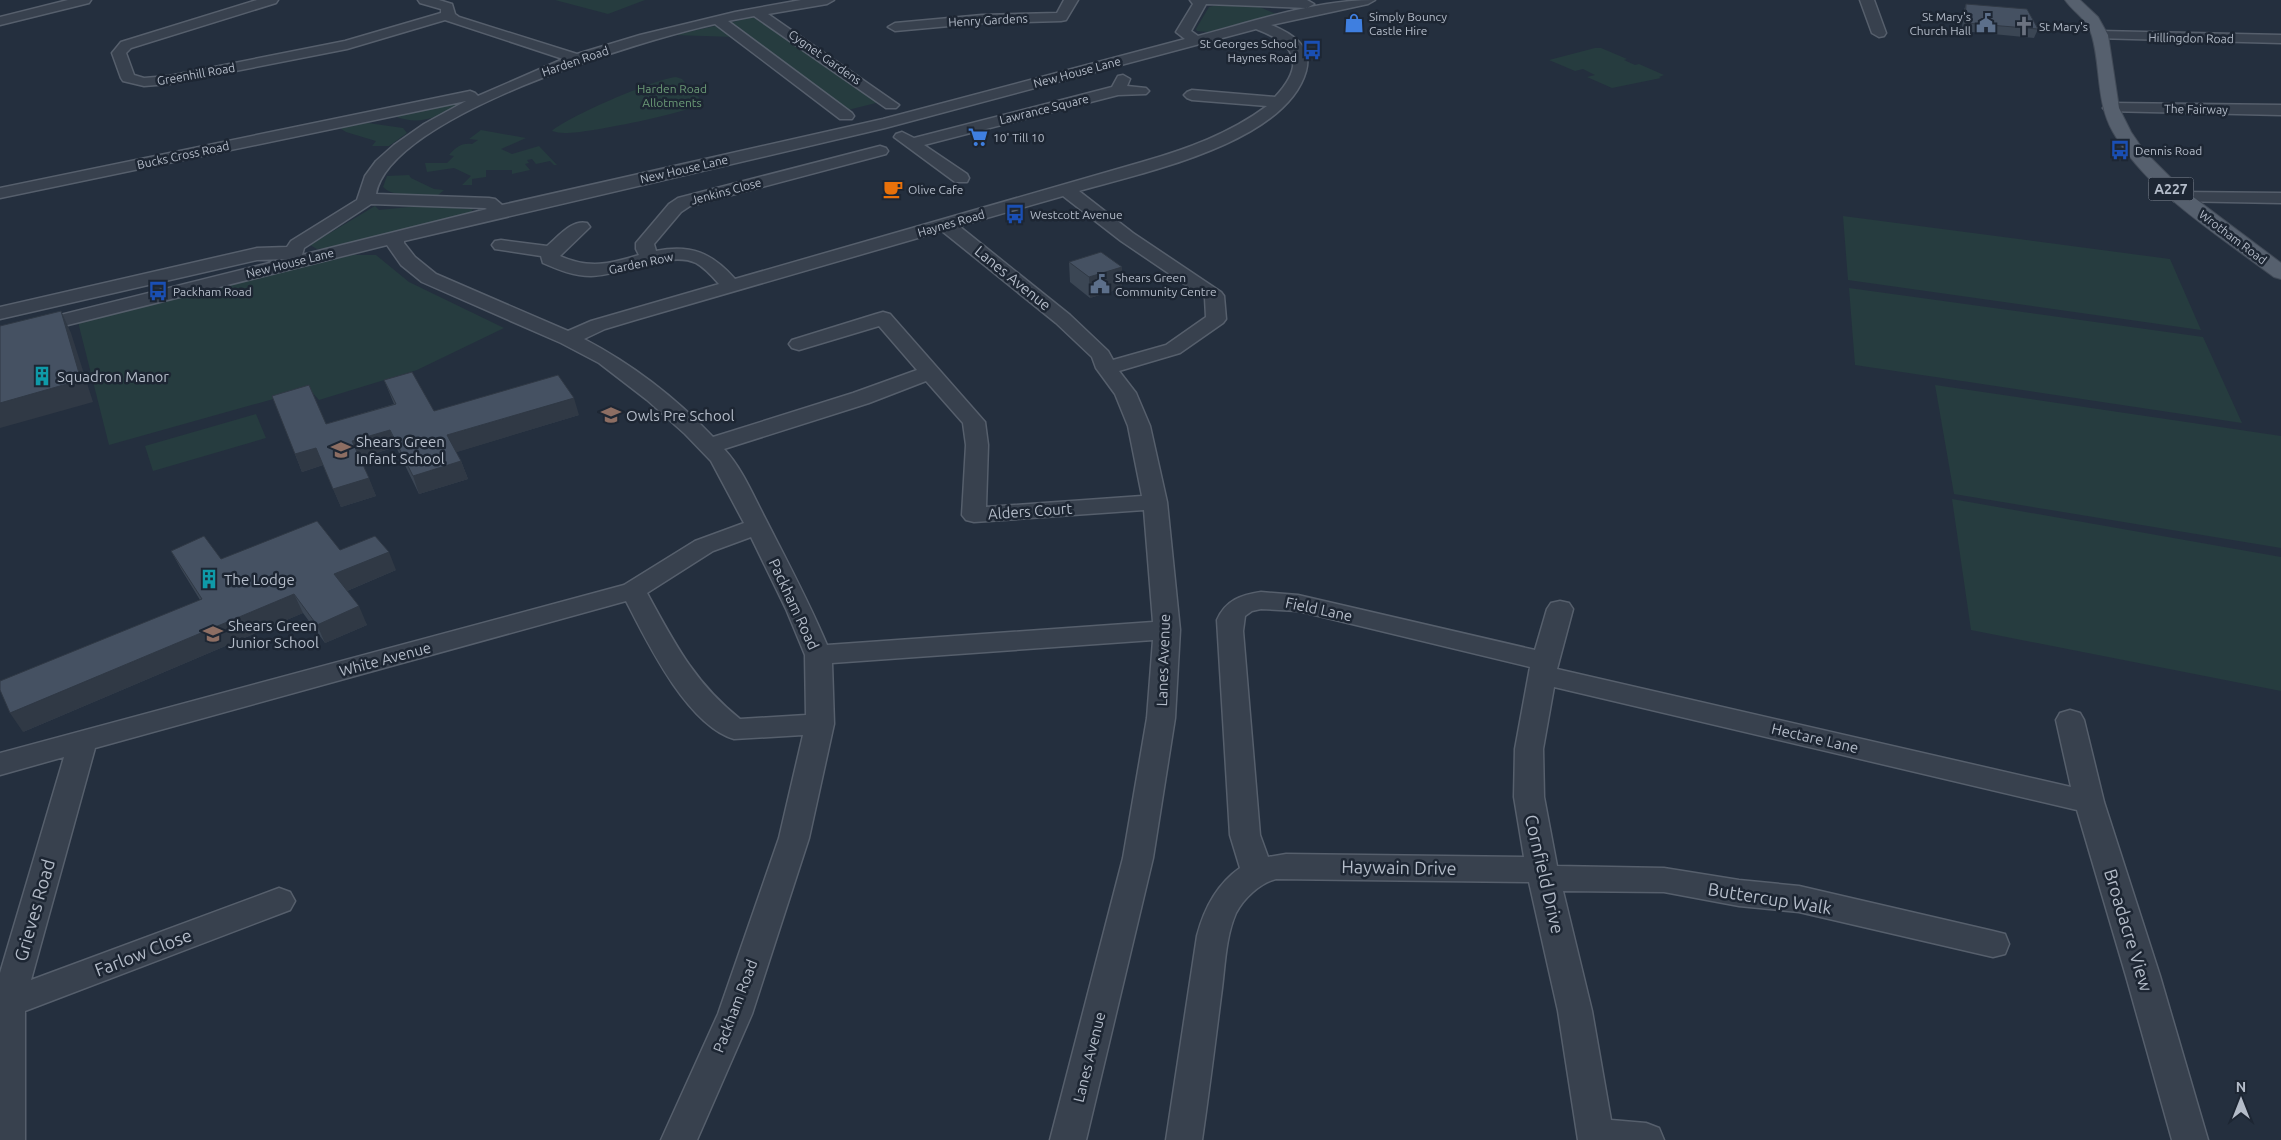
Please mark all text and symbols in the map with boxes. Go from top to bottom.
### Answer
place label: Simply Bouncy Castle Hire [1369,10,1447,37]
place label: St Mary's Church Hall [1909,10,1971,37]
street label: Henry Gardens [948,11,1028,29]
shop icon: Simply Bouncy Castle Hire [1343,12,1365,34]
public building icon: St Mary's Church Hall [1975,12,1997,34]
church icon: St Mary's [2013,15,2035,37]
place label: St Mary's [2039,20,2088,33]
street label: Cygnet Gardens [786,27,864,87]
street label: Hillingdon Road [2148,31,2234,45]
place label: St Georges School Haynes Road [1200,37,1297,64]
bus stop icon: St Georges School Haynes Road [1301,39,1323,61]
street label: Harden Road [540,43,610,79]
street label: New House Lane [1032,54,1122,90]
street label: Greenhill Road [156,61,236,87]
park label: Harden Road Allotments [637,82,707,109]
street label: Lawrance Square [998,92,1090,126]
street label: The Fairway [2164,102,2228,116]
supermarket icon: 10' Till 10 [967,126,989,148]
place label: 10' Till 10 [993,131,1045,144]
street label: Bucks Cross Road [136,139,230,171]
bus stop icon: Dennis Road [2109,139,2131,161]
place label: Dennis Road [2135,144,2202,157]
street label: New House Lane [639,153,729,185]
street label: Jenkins Close [689,175,763,207]
cafe icon: Olive Cafe [882,178,904,200]
road number: A227 [2148,178,2194,200]
place label: Olive Cafe [908,183,963,196]
bus stop icon: Westcott Avenue [1004,203,1026,225]
street label: Haynes Road [916,207,986,239]
street label: Wrotham Road [2197,207,2269,267]
place label: Westcott Avenue [1030,208,1123,221]
street label: Lanes Avenue [972,242,1054,314]
street label: New House Lane [245,246,335,280]
street label: Garden Row [608,250,675,276]
place label: Shears Green Community Centre [1115,271,1217,298]
public building icon: Shears Green Community Centre [1089,273,1111,295]
bus stop icon: Packham Road [147,280,169,302]
place label: Packham Road [173,285,252,298]
building icon: Squadron Manor [31,365,53,387]
place label: Squadron Manor [57,368,169,385]
school or university icon: Owls Pre School [600,404,622,426]
place label: Owls Pre School [626,407,734,424]
place label: Shears Green Infant School [356,433,445,467]
school or university icon: Shears Green Infant School [330,439,352,461]
street label: Alders Court [987,500,1073,522]
street label: Packham Road [766,556,822,652]
building icon: The Lodge [198,568,220,590]
place label: The Lodge [224,571,295,588]
street label: Field Lane [1284,594,1354,624]
street label: Lanes Avenue [1153,613,1173,707]
place label: Shears Green Junior School [228,617,319,651]
school or university icon: Shears Green Junior School [202,623,224,645]
street label: White Avenue [337,639,433,679]
street label: Hectare Lane [1770,720,1860,756]
street label: Cornfield Drive [1522,812,1568,936]
street label: Haywain Drive [1341,856,1457,878]
street label: Grieves Road [10,857,58,963]
street label: Broadacre View [2101,866,2157,994]
street label: Buttercup Walk [1707,878,1833,918]
street label: Farlow Close [92,924,194,980]
street label: Packham Road [709,957,761,1055]
street label: Lanes Avenue [1070,1010,1108,1104]
north arrow [2216,1075,2266,1125]
text: N [2236,1079,2246,1095]

